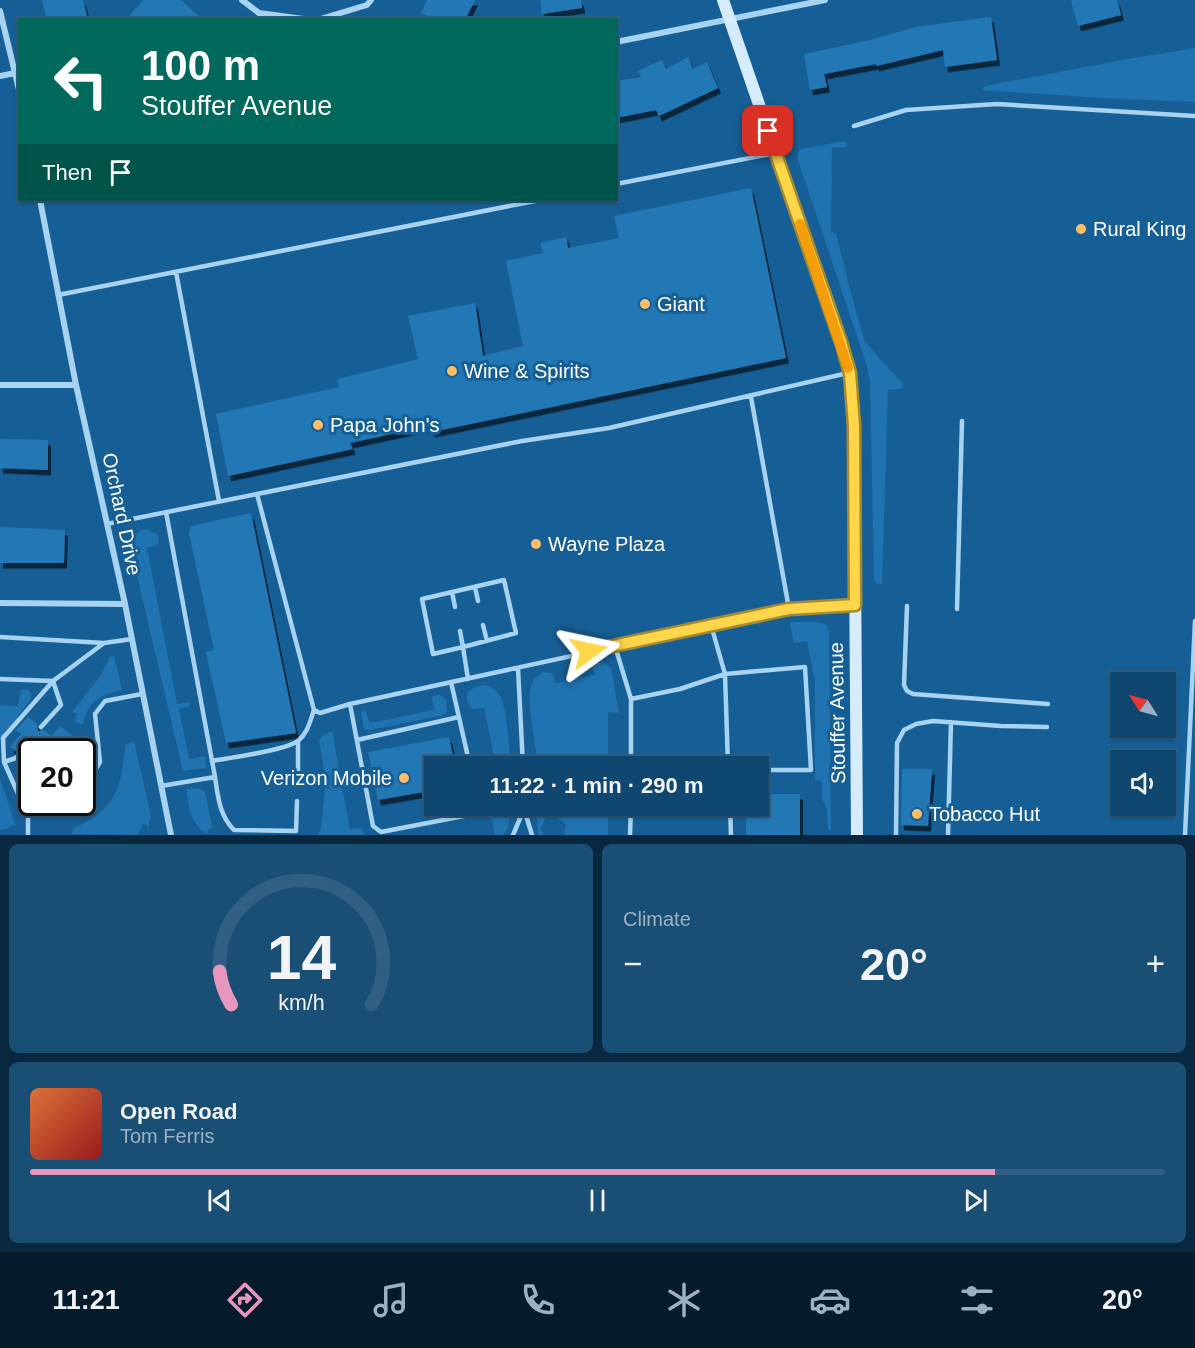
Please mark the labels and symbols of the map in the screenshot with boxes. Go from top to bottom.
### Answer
pin [742,105,793,156]
place label: Rural King [1093,218,1186,240]
marker: Rural King [1074,222,1088,236]
place label: Giant [657,293,705,315]
marker: Giant [638,297,652,311]
place label: Wine & Spirits [464,360,590,382]
marker: Wine & Spirits [445,364,459,378]
place label: Papa John's [330,414,439,436]
marker: Papa John's [311,418,325,432]
street label: Orchard Drive [98,451,146,577]
place label: Wayne Plaza [548,533,666,555]
marker: Wayne Plaza [529,537,543,551]
position arrow [557,619,621,683]
street label: Stouffer Avenue [825,642,849,784]
north arrow [1110,672,1176,738]
speed limit sign: 20 [18,738,96,816]
place label: Verizon Mobile [261,767,392,789]
marker: Verizon Mobile [397,771,411,785]
place label: Tobacco Hut [929,803,1041,825]
marker: Tobacco Hut [910,807,924,821]

